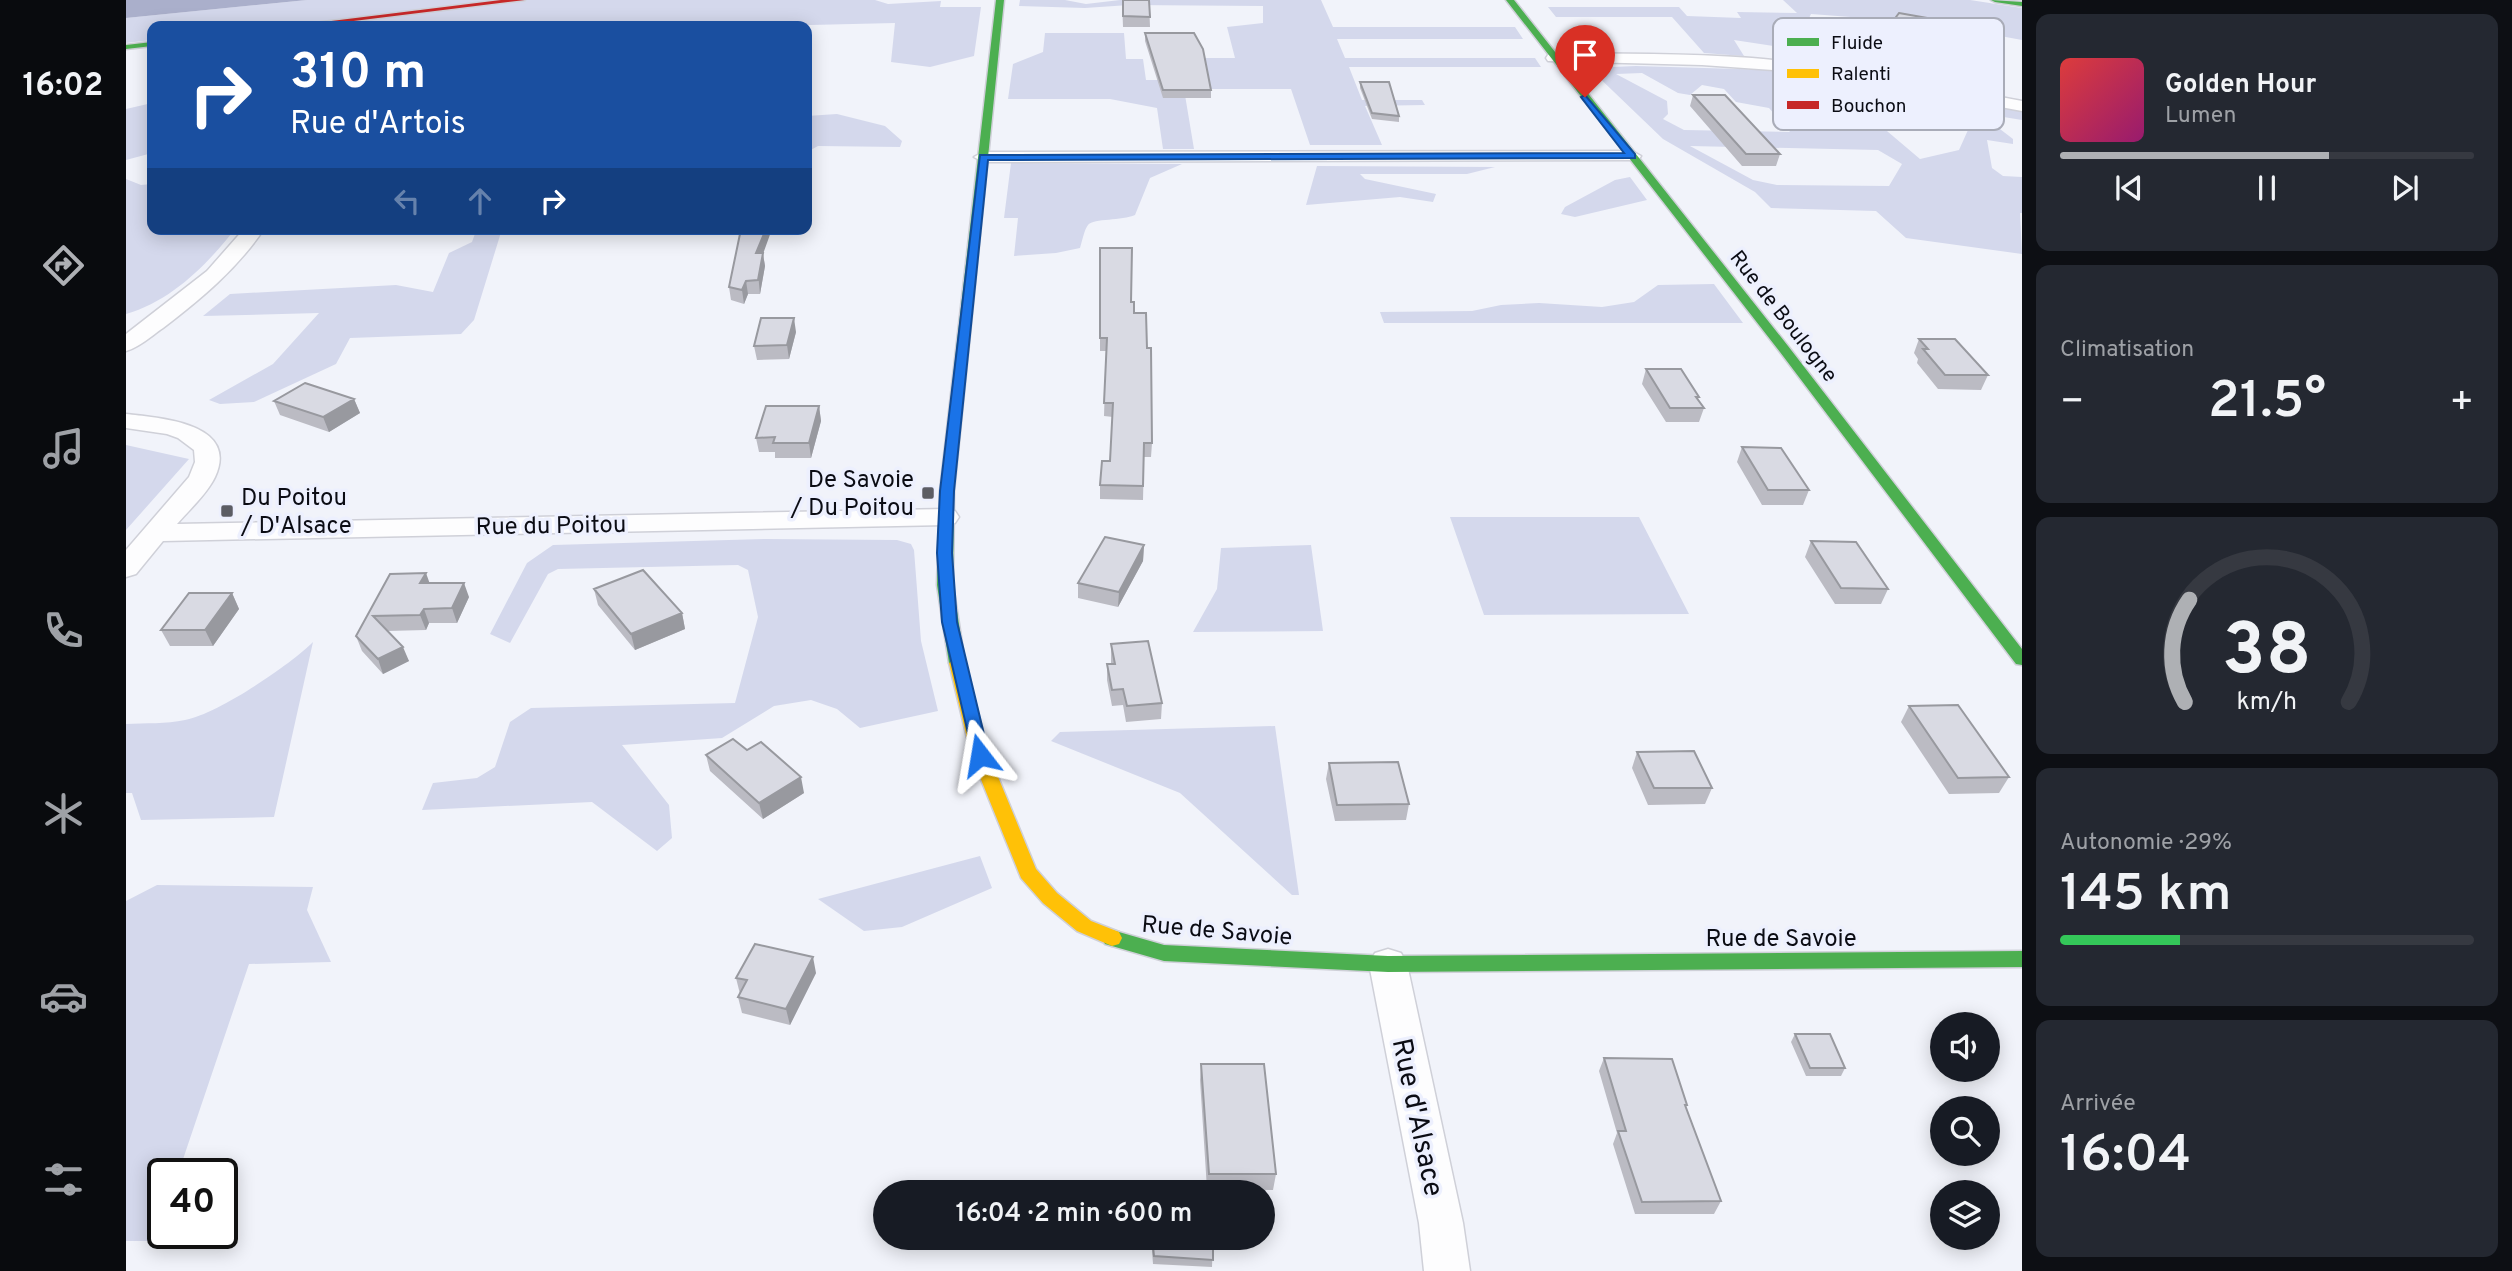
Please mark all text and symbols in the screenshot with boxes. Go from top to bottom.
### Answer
legend [1773,18,2004,130]
pin [1555,25,1615,97]
text: Fluide [1831,32,1883,56]
icon: arrive [1566,36,1604,74]
text: 310 m [290,44,426,106]
icon: right [175,49,266,140]
text: Ralenti [1831,63,1891,87]
text: 16:02 [23,67,103,107]
text: Golden Hour [2165,69,2316,102]
text: Bouchon [1831,95,1907,119]
text: Lumen [2165,102,2236,131]
text: Rue d'Artois [290,105,466,145]
icon: previous [2110,169,2148,207]
icon: pause [2248,169,2286,207]
icon: next [2386,169,2424,207]
icon: left [388,182,426,220]
icon: ahead [461,182,499,220]
icon: right [534,182,572,220]
icon: directions [39,241,88,290]
street label: Rue de Boulogne [1723,246,1843,388]
text: Climatisation [2060,336,2194,365]
text: 21.5° [2208,370,2326,436]
text: − [2060,379,2085,428]
text: + [2449,379,2474,428]
icon: music [39,424,88,473]
place label: De Savoie / Du Poitou [790,466,914,524]
place label: Du Poitou / D'Alsace [240,484,352,542]
marker: De Savoie / Du Poitou [920,485,936,501]
marker: Du Poitou / D'Alsace [219,503,235,519]
street label: Rue du Poitou [475,511,627,543]
icon: phone [39,606,88,655]
text: 38 [2222,608,2312,700]
text: km/h [2237,686,2297,718]
position arrow [943,718,1017,792]
icon: climate [39,789,88,838]
text: Autonomie · 29% [2060,829,2232,858]
text: 145 km [2060,863,2232,929]
street label: Rue de Savoie [1140,910,1293,954]
street label: Rue de Savoie [1705,925,1857,955]
icon: car [39,972,88,1021]
map controls [1930,1012,2000,1250]
button: sound [1930,1012,2000,1082]
street label: Rue d'Alsace [1382,1035,1450,1200]
text: Arrivée [2060,1090,2136,1119]
button: search [1930,1096,2000,1166]
text: 16:04 [2060,1124,2191,1190]
icon: filters [39,1155,88,1204]
speed limit sign: 40 [147,1158,238,1249]
button: layers [1930,1180,2000,1250]
text: 16:04 · 2 min · 600 m [956,1198,1192,1231]

